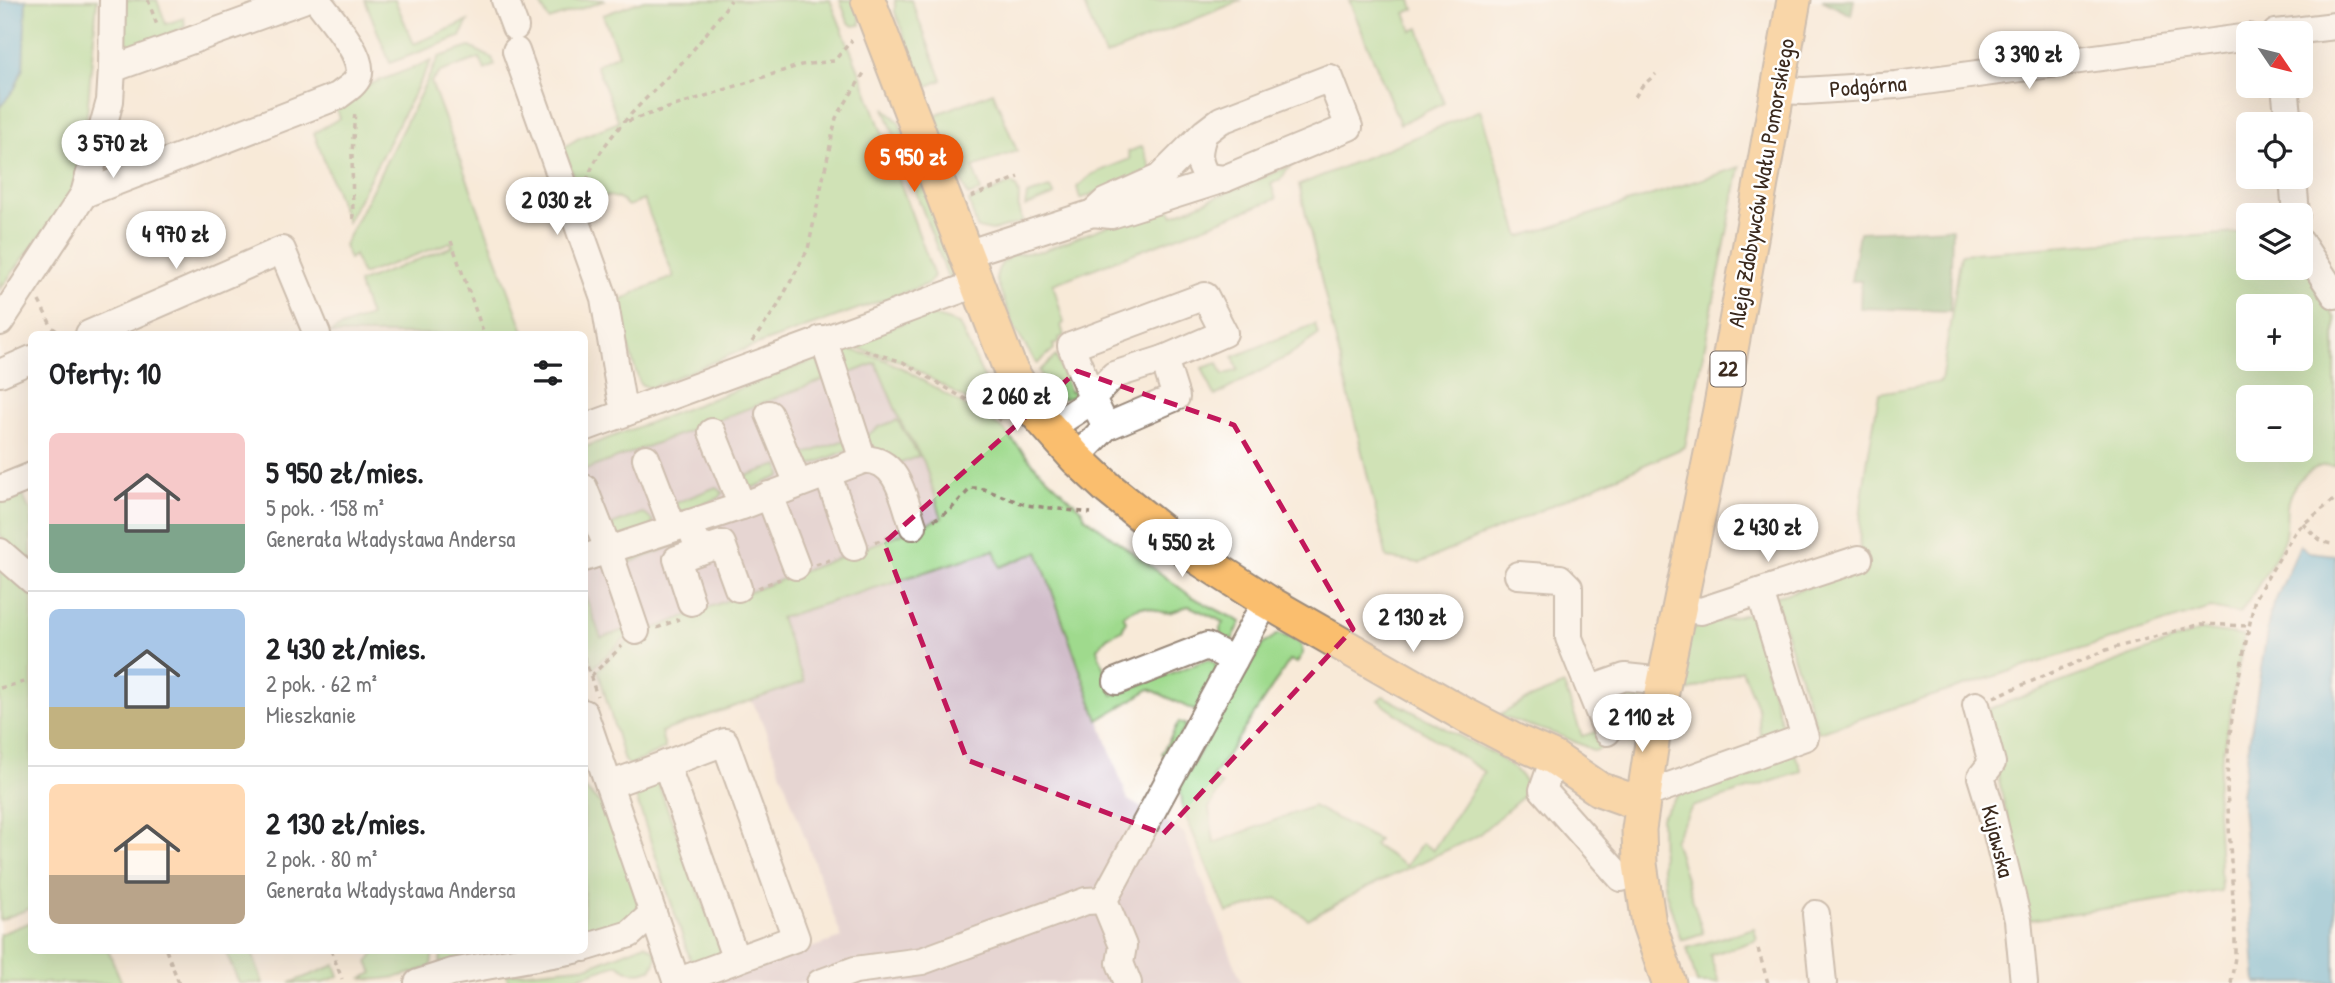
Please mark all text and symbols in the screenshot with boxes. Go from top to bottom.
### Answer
north arrow [2236,21,2314,98]
map controls [2236,21,2313,462]
pin: 3 390 zł [1957,32,2101,91]
street label: Aleja Zdobywców Wału Pomorskiego [1720,36,1801,330]
text: 3 390 zł [1995,38,2063,69]
street label: Podgórna [1828,67,1908,104]
button: locate [2236,112,2313,189]
pin: 3 570 zł [41,120,185,180]
text: 3 570 zł [78,127,148,158]
pin: 5 950 zł [842,134,986,194]
text: 5 950 zł [880,141,948,172]
pin: 2 030 zł [485,177,629,237]
text: 2 030 zł [522,184,592,215]
button: layers [2236,203,2313,280]
pin: 4 970 zł [104,212,248,271]
text: 4 970 zł [142,218,210,249]
button: + [2236,294,2313,371]
road number: 22 [1710,352,1746,386]
text: Oferty: 10 [49,353,161,393]
icon: filters [529,354,567,392]
pin: 2 060 zł [945,374,1089,433]
text: 2 060 zł [982,380,1052,411]
button: − [2236,385,2313,462]
text: 5 950 zł/mies. [266,452,424,492]
icon: home [105,461,189,545]
text: 5 pok. · 158 m² [266,492,384,523]
pin: 2 430 zł [1696,504,1840,564]
text: 2 430 zł [1733,511,1803,542]
pin: 4 550 zł [1110,520,1254,579]
text: Generała Władysława Andersa [266,523,515,554]
text: 4 550 zł [1148,526,1216,557]
pin: 2 130 zł [1341,594,1485,654]
text: 2 130 zł [1379,601,1447,632]
text: 2 430 zł/mies. [266,628,426,668]
icon: home [105,637,189,721]
text: 2 pok. · 62 m² [266,668,377,699]
pin: 2 110 zł [1570,694,1714,754]
text: Mieszkanie [266,699,356,730]
text: 2 110 zł [1609,701,1675,732]
street label: Kujawska [1975,801,2022,880]
text: 2 130 zł/mies. [266,803,426,843]
icon: home [105,812,189,896]
text: 2 pok. · 80 m² [266,843,377,874]
text: Generała Władysława Andersa [266,874,515,905]

